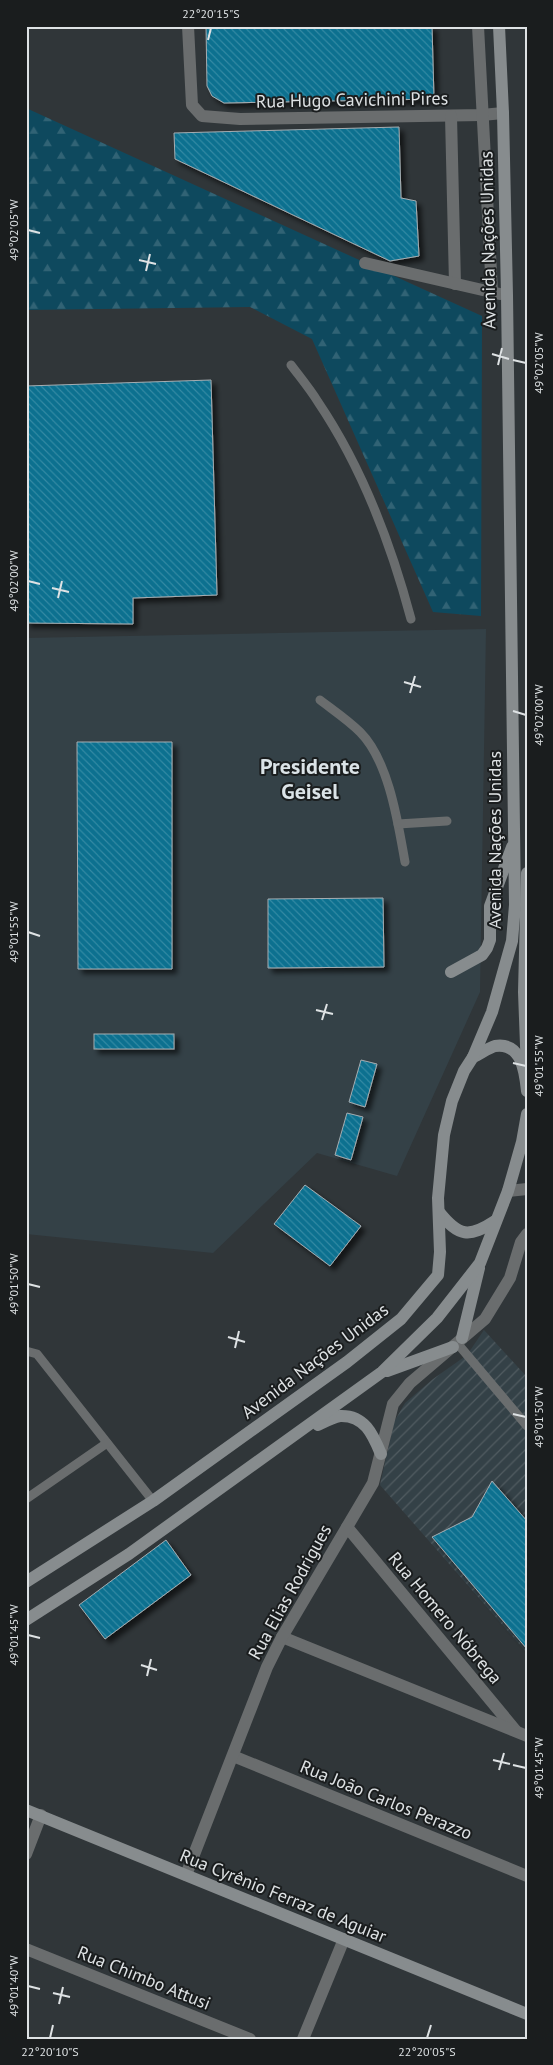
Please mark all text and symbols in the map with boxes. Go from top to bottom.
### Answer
text: 22°20'15"S [182,6,240,21]
street label: Rua Hugo Cavichini Pires [256,86,448,113]
street label: Avenida Nações Unidas [474,151,501,329]
text: 49°02'05"W [6,199,21,261]
text: 49°02'05"W [531,332,546,394]
text: 49°02'00"W [6,550,21,612]
text: 49°02'00"W [531,684,546,746]
street label: Avenida Nações Unidas [483,751,506,929]
district label: Presidente Geisel [260,752,360,805]
text: 49°01'55"W [6,901,21,963]
text: 49°01'55"W [531,1035,546,1097]
text: 49°01'50"W [6,1253,21,1315]
street label: Avenida Nações Unidas [237,1298,393,1423]
text: 49°01'50"W [531,1386,546,1448]
street label: Rua Elias Rodrigues [243,1520,336,1663]
street label: Rua Homero Nóbrega [383,1547,507,1688]
text: 49°01'45"W [6,1604,21,1666]
text: 49°01'45"W [531,1737,546,1799]
street label: Rua João Carlos Perazzo [297,1754,476,1845]
street label: Rua Cyrênio Ferraz de Aguiar [177,1844,390,1948]
street label: Rua Chimbo Attusi [74,1940,214,2015]
text: 49°01'40"W [6,1955,21,2017]
text: 22°20'10"S [21,2044,79,2059]
text: 22°20'05"S [398,2044,456,2059]

